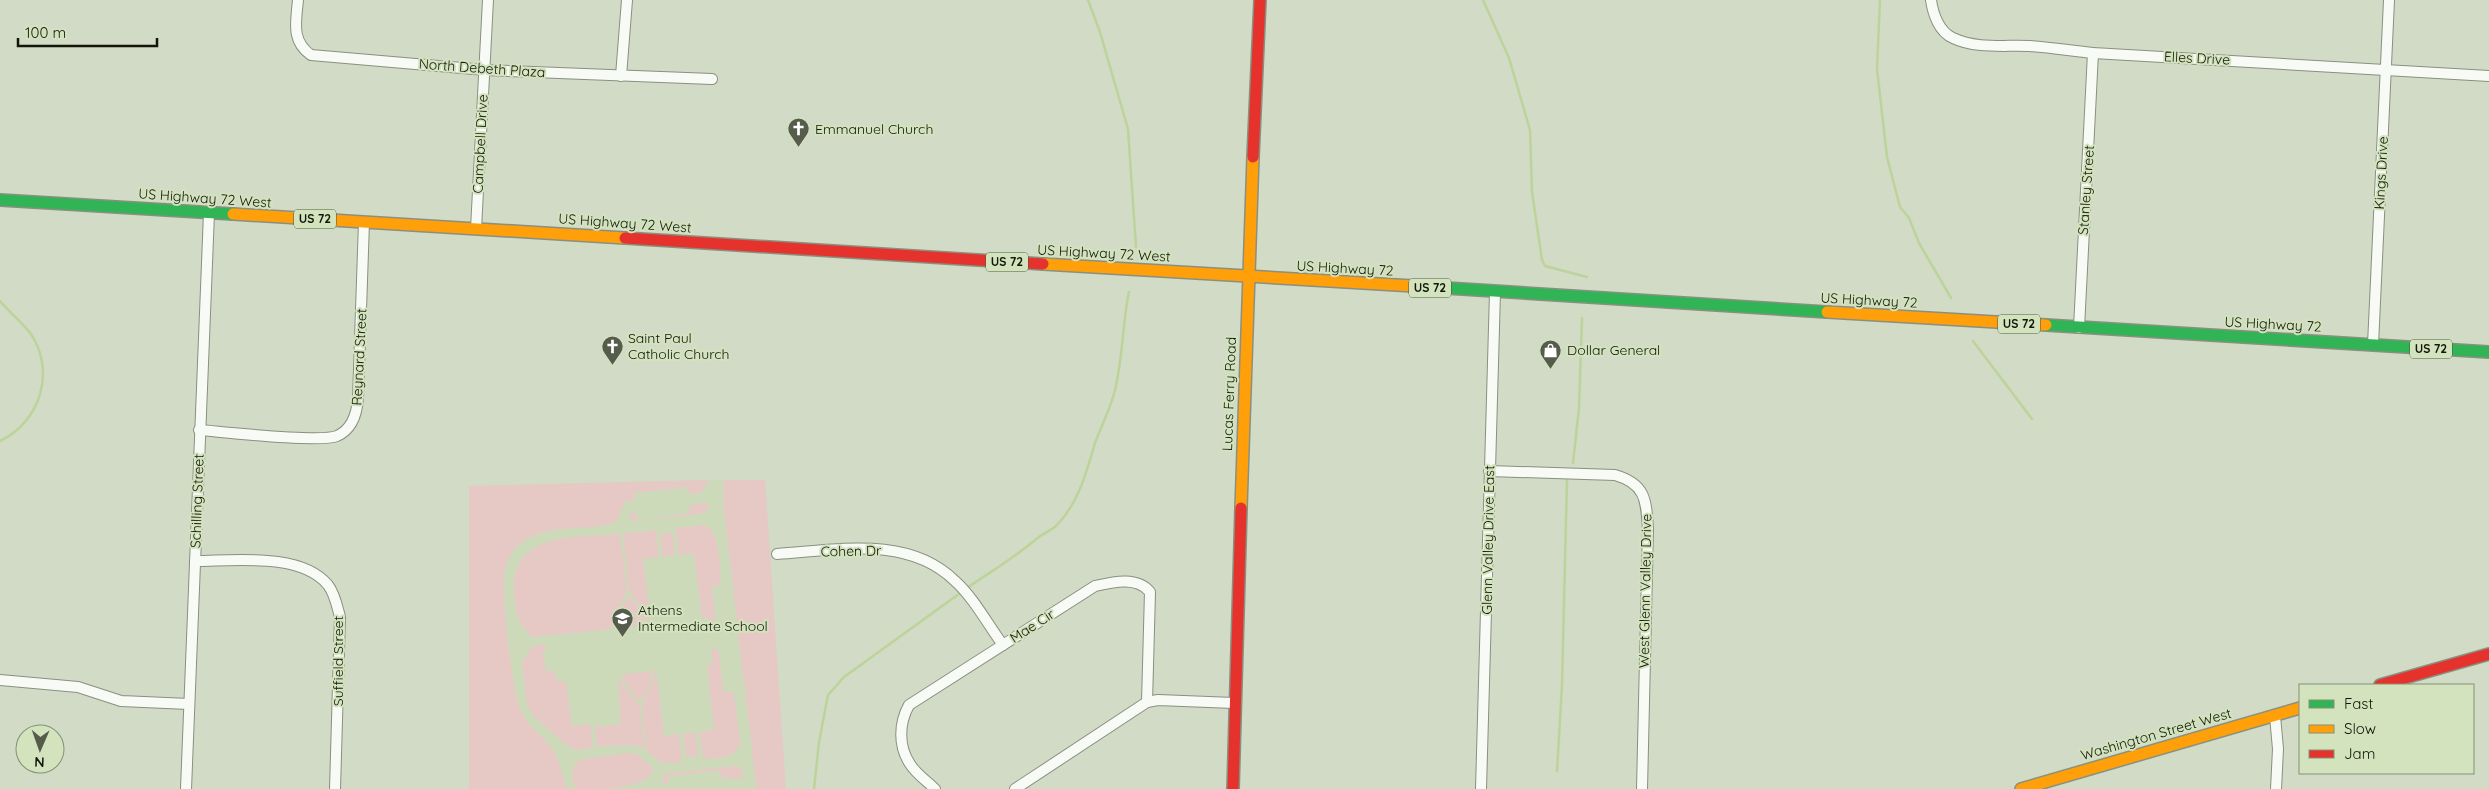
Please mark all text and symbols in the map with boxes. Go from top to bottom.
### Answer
scale bar [18,15,156,47]
text: 100 m [25,23,66,42]
street label: Elles Drive [2163,47,2231,69]
street label: North Debeth Plaza [418,55,546,81]
street label: Campbell Drive [468,94,492,194]
church icon: Emmanuel Church [787,117,811,148]
place label: Emmanuel Church [815,120,933,138]
street label: Kings Drive [2370,136,2392,210]
street label: Stanley Street [2074,144,2098,236]
street label: US Highway 72 West [138,184,272,212]
street label: US Highway 72 West [558,209,692,237]
road number: US 72 [294,210,336,228]
street label: US Highway 72 West [1037,241,1171,265]
road number: US 72 [986,252,1028,272]
street label: US Highway 72 [1296,256,1394,280]
road number: US 72 [1409,278,1451,298]
street label: US Highway 72 [1820,288,1918,312]
street label: Reynard Street [347,308,371,406]
street label: US Highway 72 [2224,312,2322,336]
road number: US 72 [1998,314,2040,334]
place label: Saint Paul Catholic Church [628,329,729,363]
church icon: Saint Paul Catholic Church [600,334,624,365]
street label: Lucas Ferry Road [1218,336,1240,452]
shop icon: Dollar General [1539,338,1563,369]
road number: US 72 [2410,339,2452,358]
place label: Dollar General [1567,341,1660,359]
street label: Schilling Street [186,453,208,548]
street label: Glenn Valley Drive East [1478,465,1498,615]
street label: West Glenn Valley Drive [1635,514,1655,668]
street label: Cohen Dr [820,541,882,561]
place label: Athens Intermediate School [638,601,768,635]
street label: Mae Cir [1006,605,1058,647]
school or university icon: Athens Intermediate School [610,606,634,637]
street label: Suffield Street [329,616,347,706]
legend [2299,684,2474,774]
text: Fast [2344,694,2373,713]
street label: Washington Street West [2079,704,2234,764]
text: Slow [2344,719,2376,738]
north arrow [15,724,65,774]
text: Jam [2344,744,2375,763]
text: N [34,753,45,771]

